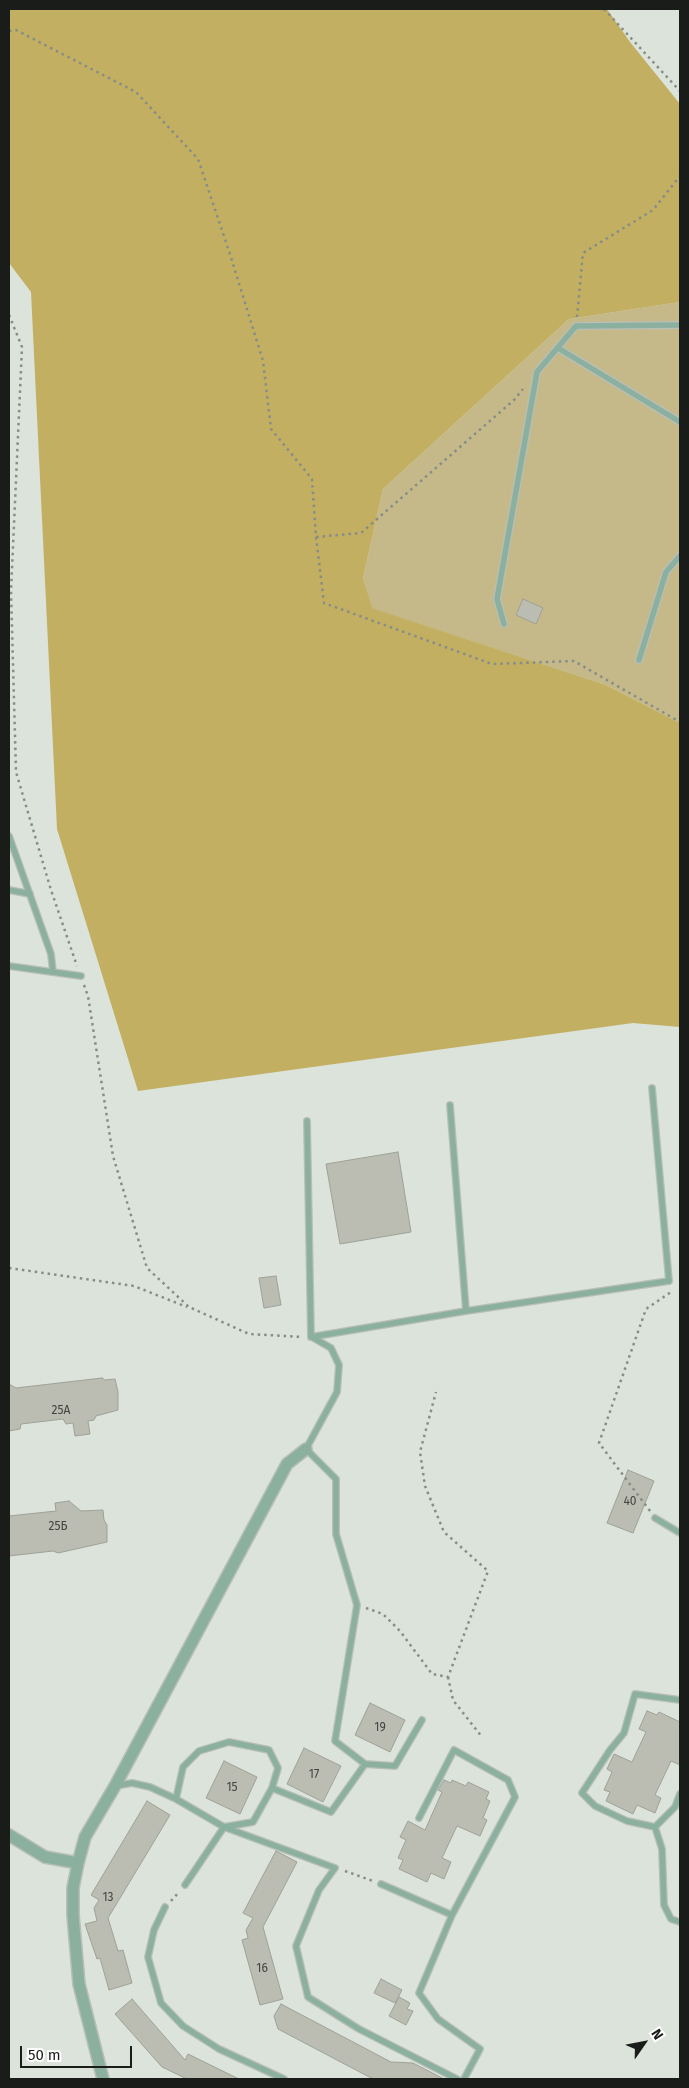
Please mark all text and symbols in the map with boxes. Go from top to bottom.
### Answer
house number: 25А [52,1404,70,1418]
house number: 40 [623,1495,637,1509]
house number: 25Б [49,1520,67,1534]
house number: 19 [374,1721,386,1735]
house number: 17 [309,1768,319,1782]
house number: 15 [226,1781,238,1795]
house number: 13 [102,1891,114,1905]
house number: 16 [256,1962,268,1976]
north arrow [619,2018,669,2068]
text: N [647,2026,667,2043]
scale bar [22,2036,135,2068]
text: 50 m [28,2046,61,2064]

